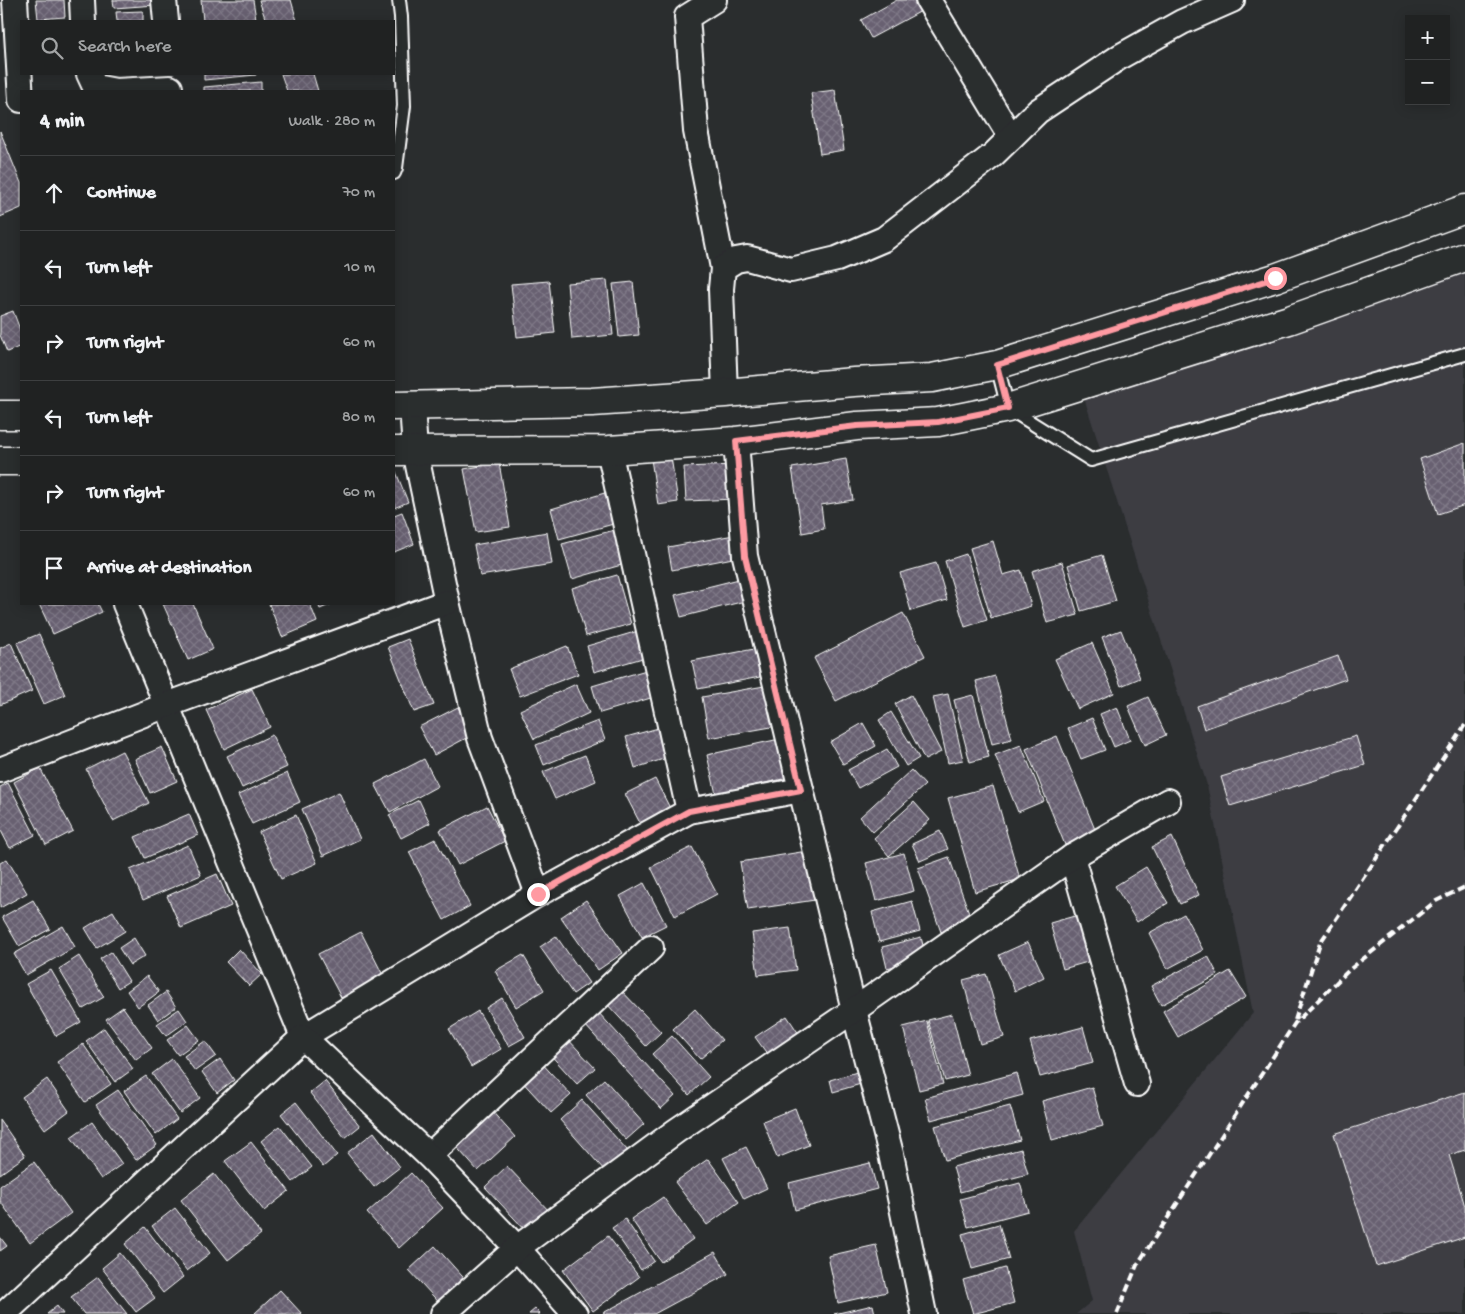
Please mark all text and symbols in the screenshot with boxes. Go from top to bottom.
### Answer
map controls [1405,15,1450,105]
button: + [1405,15,1450,60]
search box [20,20,395,75]
icon: search [38,34,66,62]
text: Search here [78,36,172,59]
button: − [1405,60,1450,105]
text: 4 min [40,110,84,135]
text: Walk · 280 m [288,113,375,132]
icon: ahead [40,179,68,207]
text: Continue [87,182,156,205]
text: 70 m [342,184,375,203]
icon: left [40,254,68,282]
text: Turn left [87,257,151,280]
text: 10 m [344,259,375,278]
route start [1264,267,1287,290]
icon: right [40,329,68,357]
text: Turn right [87,332,163,355]
text: 60 m [343,334,375,353]
icon: left [40,404,68,432]
text: Turn left [87,407,151,430]
text: 80 m [342,409,375,428]
icon: right [40,479,68,507]
text: Turn right [87,482,163,505]
text: 60 m [343,484,375,503]
icon: arrive [40,554,68,582]
text: Arrive at destination [87,557,251,580]
route end [527,883,550,906]

